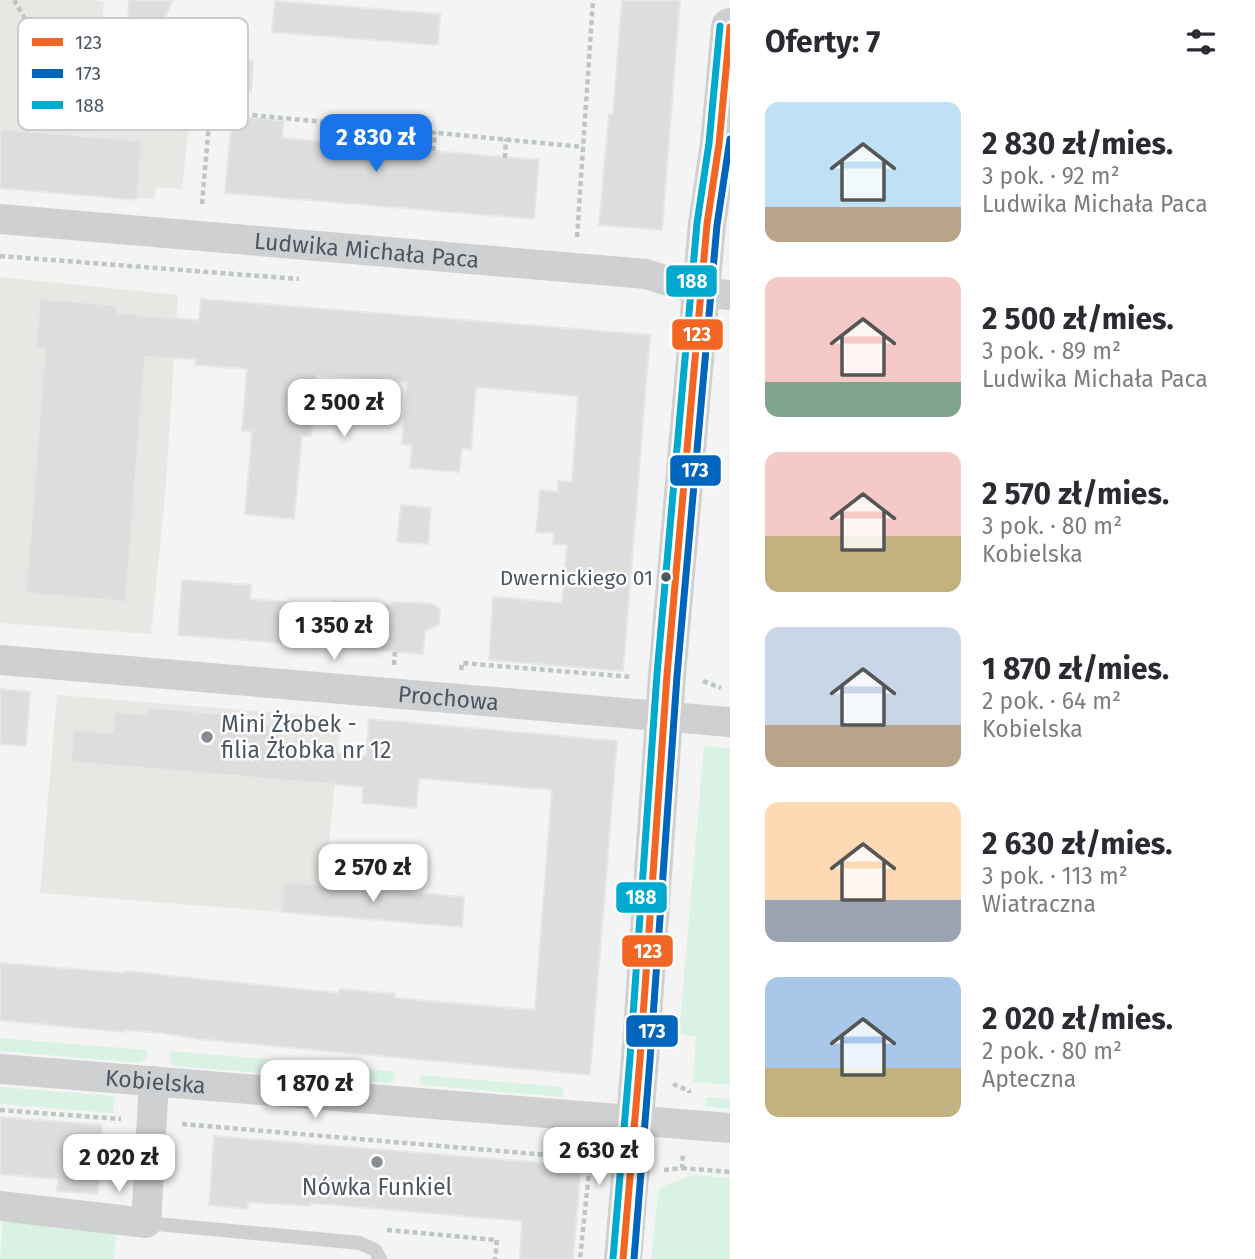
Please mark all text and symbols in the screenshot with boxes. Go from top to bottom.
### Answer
legend [18,18,248,130]
icon: filters [1182,23,1220,61]
text: Oferty: 7 [765,24,880,60]
text: 123 [75,31,102,54]
text: 173 [75,62,101,85]
text: 188 [75,94,104,117]
pin: 2 830 zł [304,114,448,174]
text: 2 830 zł [336,123,416,151]
text: 2 830 zł/mies. [982,126,1173,162]
icon: home [821,130,905,214]
text: 3 pok. · 92 m² [982,162,1120,190]
text: Ludwika Michała Paca [982,190,1208,218]
street label: Ludwika Michała Paca [253,227,480,274]
line badge: 188 [665,264,718,298]
text: 188 [677,270,707,293]
text: 2 500 zł/mies. [982,301,1174,337]
icon: home [821,305,905,389]
line badge: 123 [671,318,724,351]
text: 123 [683,323,711,346]
text: 3 pok. · 89 m² [982,337,1121,365]
text: Ludwika Michała Paca [982,365,1208,393]
pin: 2 500 zł [272,380,416,439]
text: 2 500 zł [304,388,384,416]
line badge: 173 [669,454,722,487]
text: 173 [681,459,709,482]
text: 2 570 zł/mies. [982,476,1169,512]
icon: home [821,480,905,564]
text: 3 pok. · 80 m² [982,512,1122,540]
text: Kobielska [982,540,1083,568]
place label: Dwernickiego 01 [500,565,653,591]
marker: Dwernickiego 01 [659,570,673,584]
pin: 1 350 zł [262,602,406,662]
text: 1 350 zł [295,611,373,639]
text: 1 870 zł/mies. [982,651,1169,687]
icon: home [821,655,905,739]
street label: Prochowa [397,680,500,716]
text: 2 pok. · 64 m² [982,687,1121,715]
place label: Mini Żłobek - filia Żłobka nr 12 [221,710,391,764]
text: Kobielska [982,715,1083,743]
marker: Mini Żłobek - filia Żłobka nr 12 [199,729,215,745]
text: 2 630 zł/mies. [982,826,1172,862]
icon: home [821,830,905,914]
pin: 2 570 zł [301,844,445,904]
text: 2 570 zł [335,853,411,881]
text: 3 pok. · 113 m² [982,862,1128,890]
line badge: 188 [615,881,668,914]
text: 188 [626,886,656,909]
text: Wiatraczna [982,890,1096,918]
line badge: 123 [621,934,674,968]
text: 123 [634,940,662,963]
text: 2 020 zł/mies. [982,1001,1173,1037]
icon: home [821,1005,905,1089]
line badge: 173 [625,1014,679,1048]
text: 173 [638,1020,666,1043]
text: 2 pok. · 80 m² [982,1037,1122,1065]
pin: 1 870 zł [243,1060,387,1120]
street label: Kobielska [104,1064,207,1100]
text: Apteczna [982,1065,1076,1093]
text: 1 870 zł [276,1069,354,1097]
pin: 2 630 zł [527,1128,671,1187]
pin: 2 020 zł [47,1134,191,1194]
text: 2 630 zł [559,1136,639,1164]
text: 2 020 zł [79,1143,159,1171]
marker: Nówka Funkiel [369,1154,385,1170]
place label: Nówka Funkiel [302,1173,453,1201]

